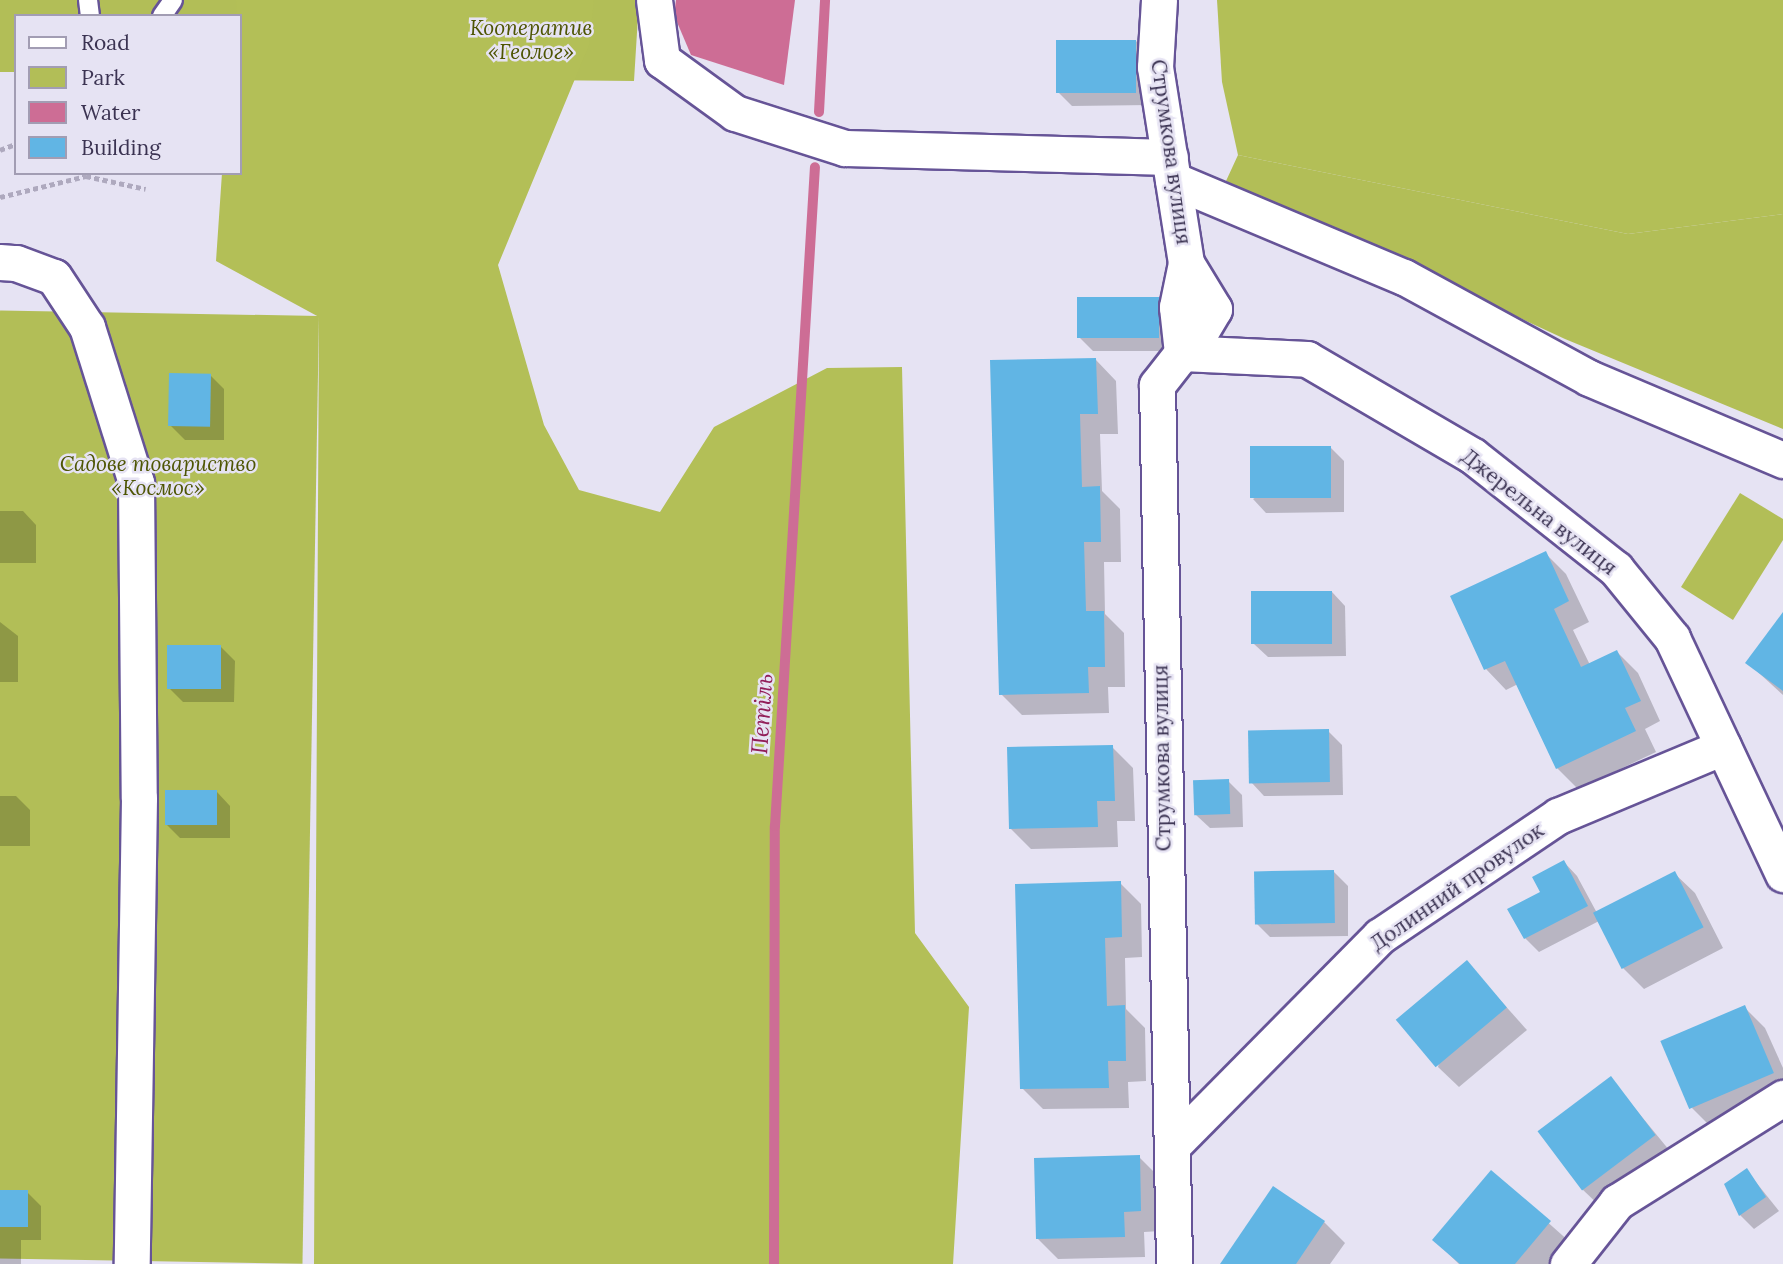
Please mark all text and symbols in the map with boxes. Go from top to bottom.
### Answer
legend [14,14,242,175]
park label: Кооператив «Геолог» [470,15,592,65]
text: Road [81,29,130,56]
street label: Струмкова вулиця [1146,58,1196,246]
text: Park [81,64,125,91]
text: Water [81,99,140,126]
text: Building [81,134,161,161]
street label: Джерельна вулиця [1456,443,1622,581]
park label: Садове товариство «Космос» [60,451,256,501]
street label: Струмкова вулиця [1148,664,1176,852]
water label: Петіль [745,673,779,755]
street label: Долинний провулок [1365,818,1549,956]

